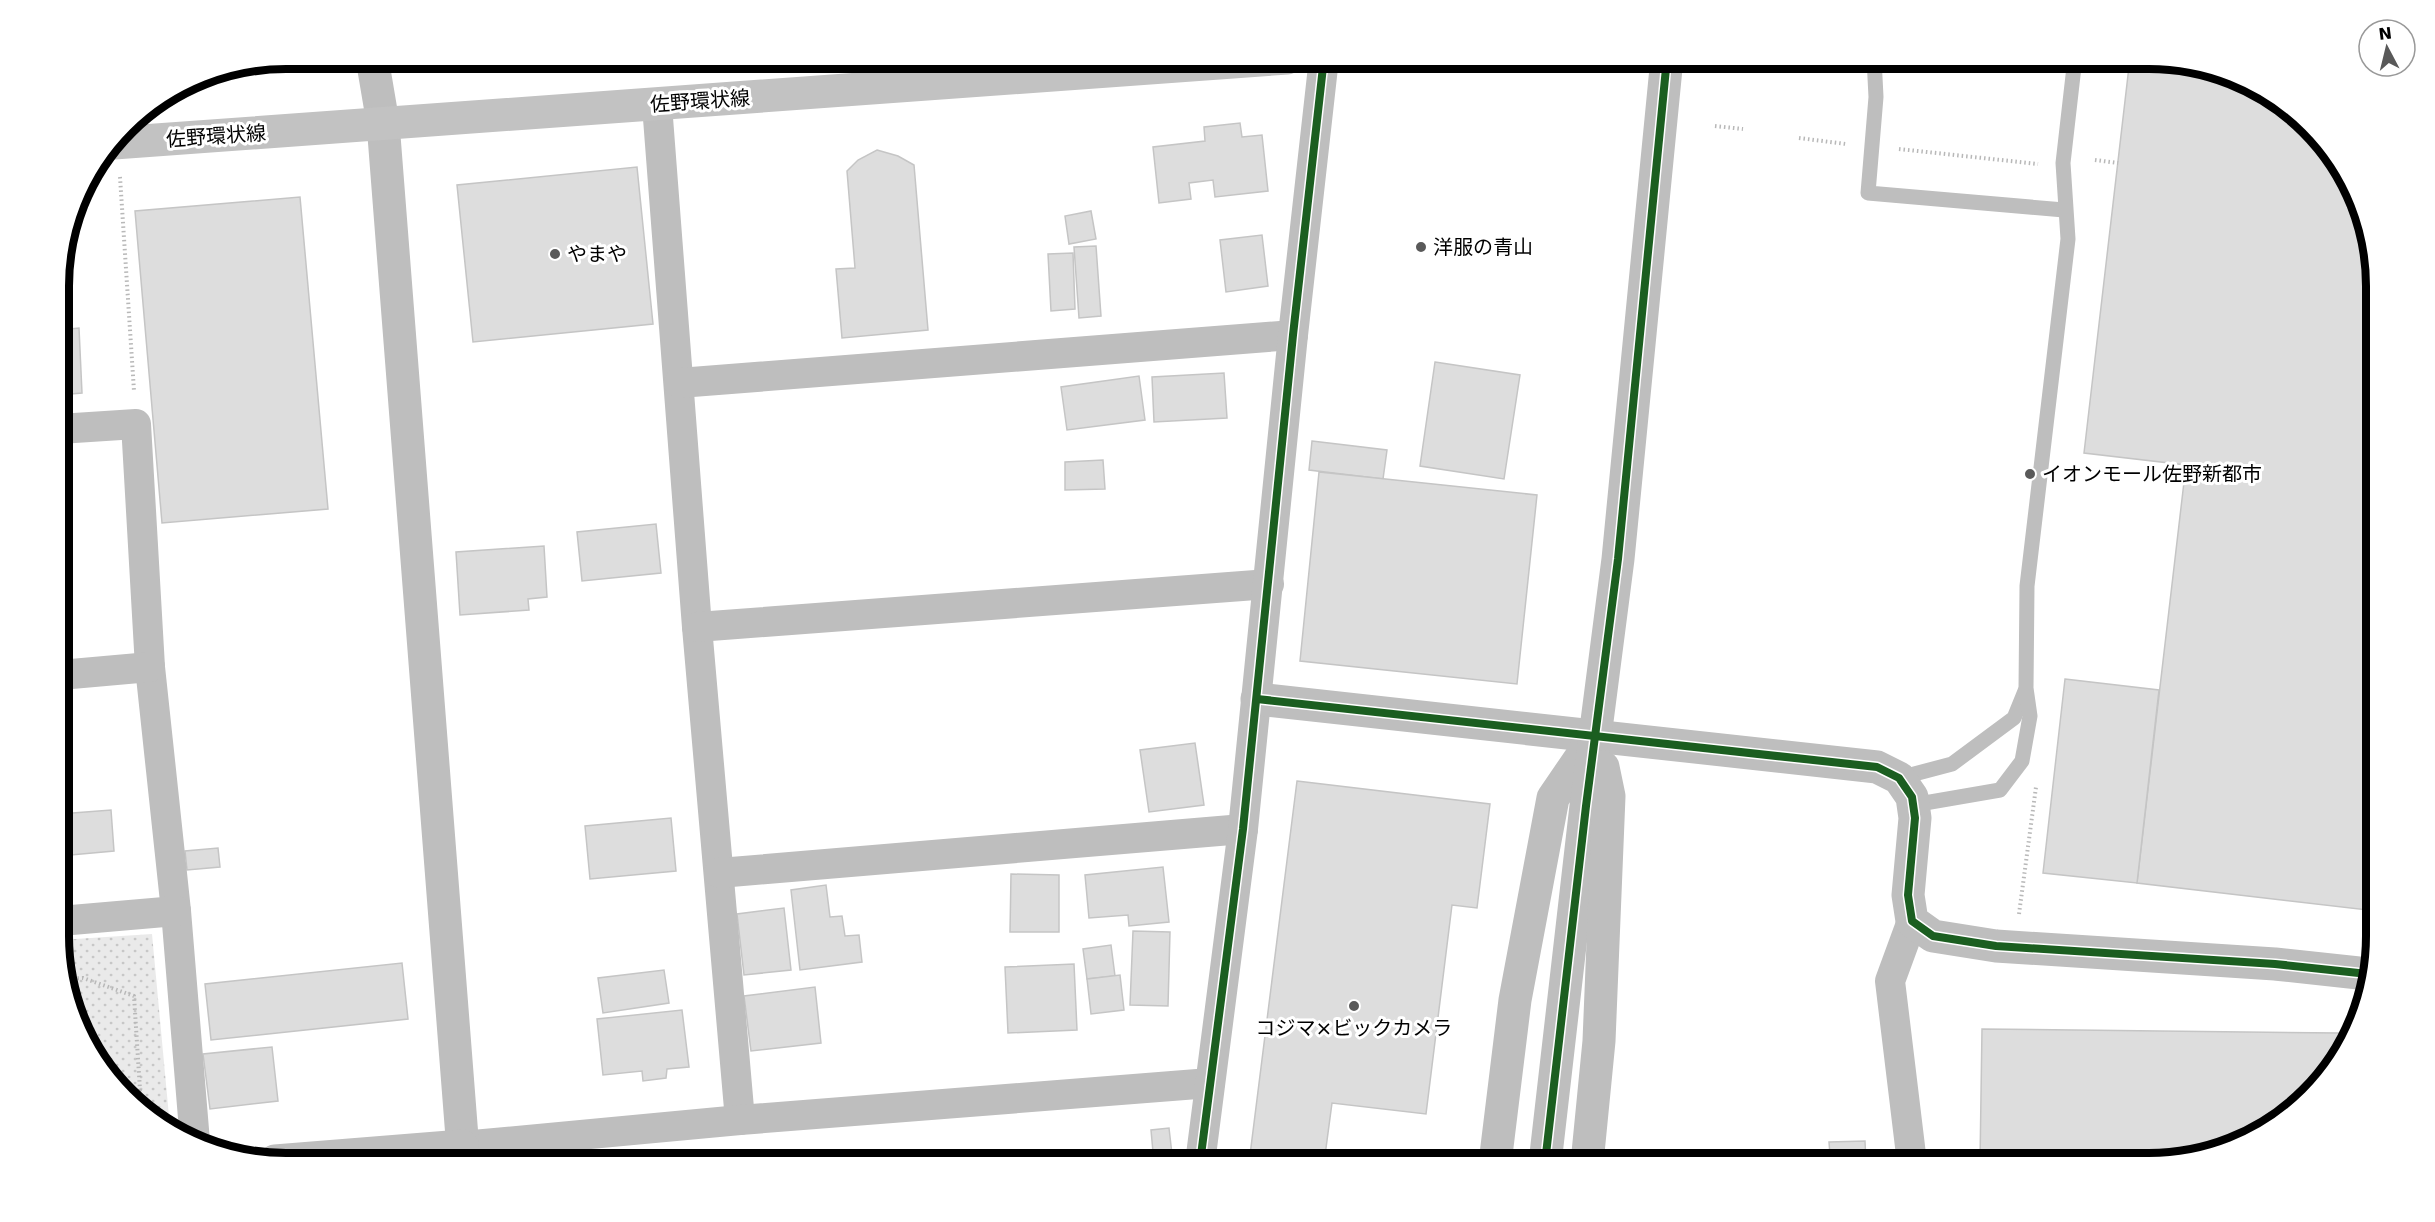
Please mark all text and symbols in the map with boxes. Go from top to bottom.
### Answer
north arrow [2357,18,2417,78]
text: N [2377,23,2393,44]
street label: 佐野環状線 [649,86,751,116]
street label: 佐野環状線 [165,121,267,151]
place label: 洋服の青山 [1433,235,1533,259]
marker: 洋服の青山 [1414,240,1428,254]
place label: やまや [567,242,627,266]
marker: やまや [548,247,562,261]
place label: イオンモール佐野新都市 [2042,462,2262,486]
marker: イオンモール佐野新都市 [2023,467,2037,481]
marker: コジマ×ビックカメラ [1347,999,1361,1013]
place label: コジマ×ビックカメラ [1256,1016,1452,1040]

